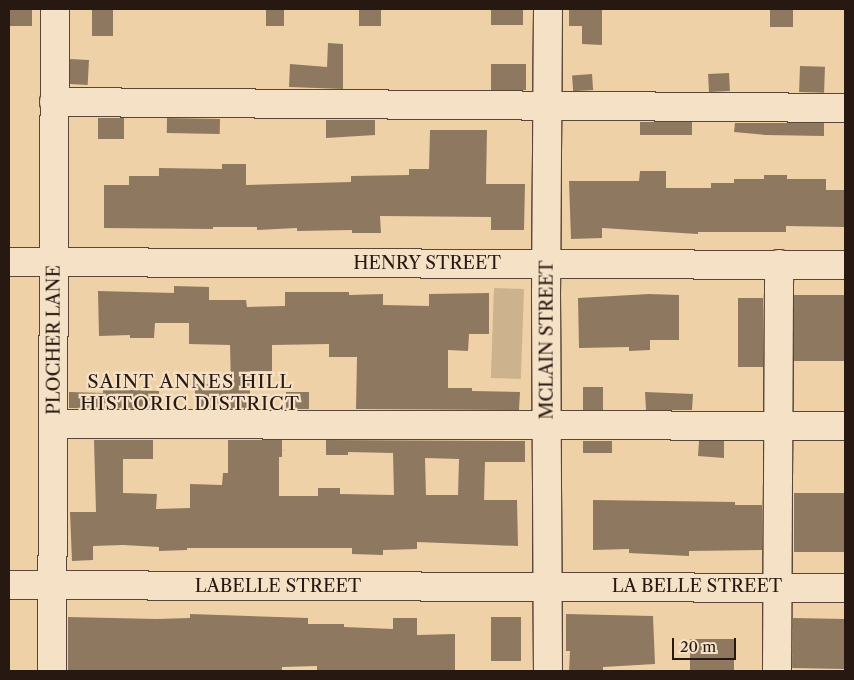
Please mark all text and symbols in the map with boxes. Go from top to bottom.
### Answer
street label: HENRY STREET [353,252,501,274]
street label: MCLAIN STREET [536,260,558,420]
street label: PLOCHER LANE [43,265,65,415]
district label: SAINT ANNES HILL HISTORIC DISTRICT [78,371,302,415]
street label: LABELLE STREET [195,575,361,597]
street label: LA BELLE STREET [611,575,783,597]
scale bar [674,628,738,660]
text: 20 m [680,637,716,656]

